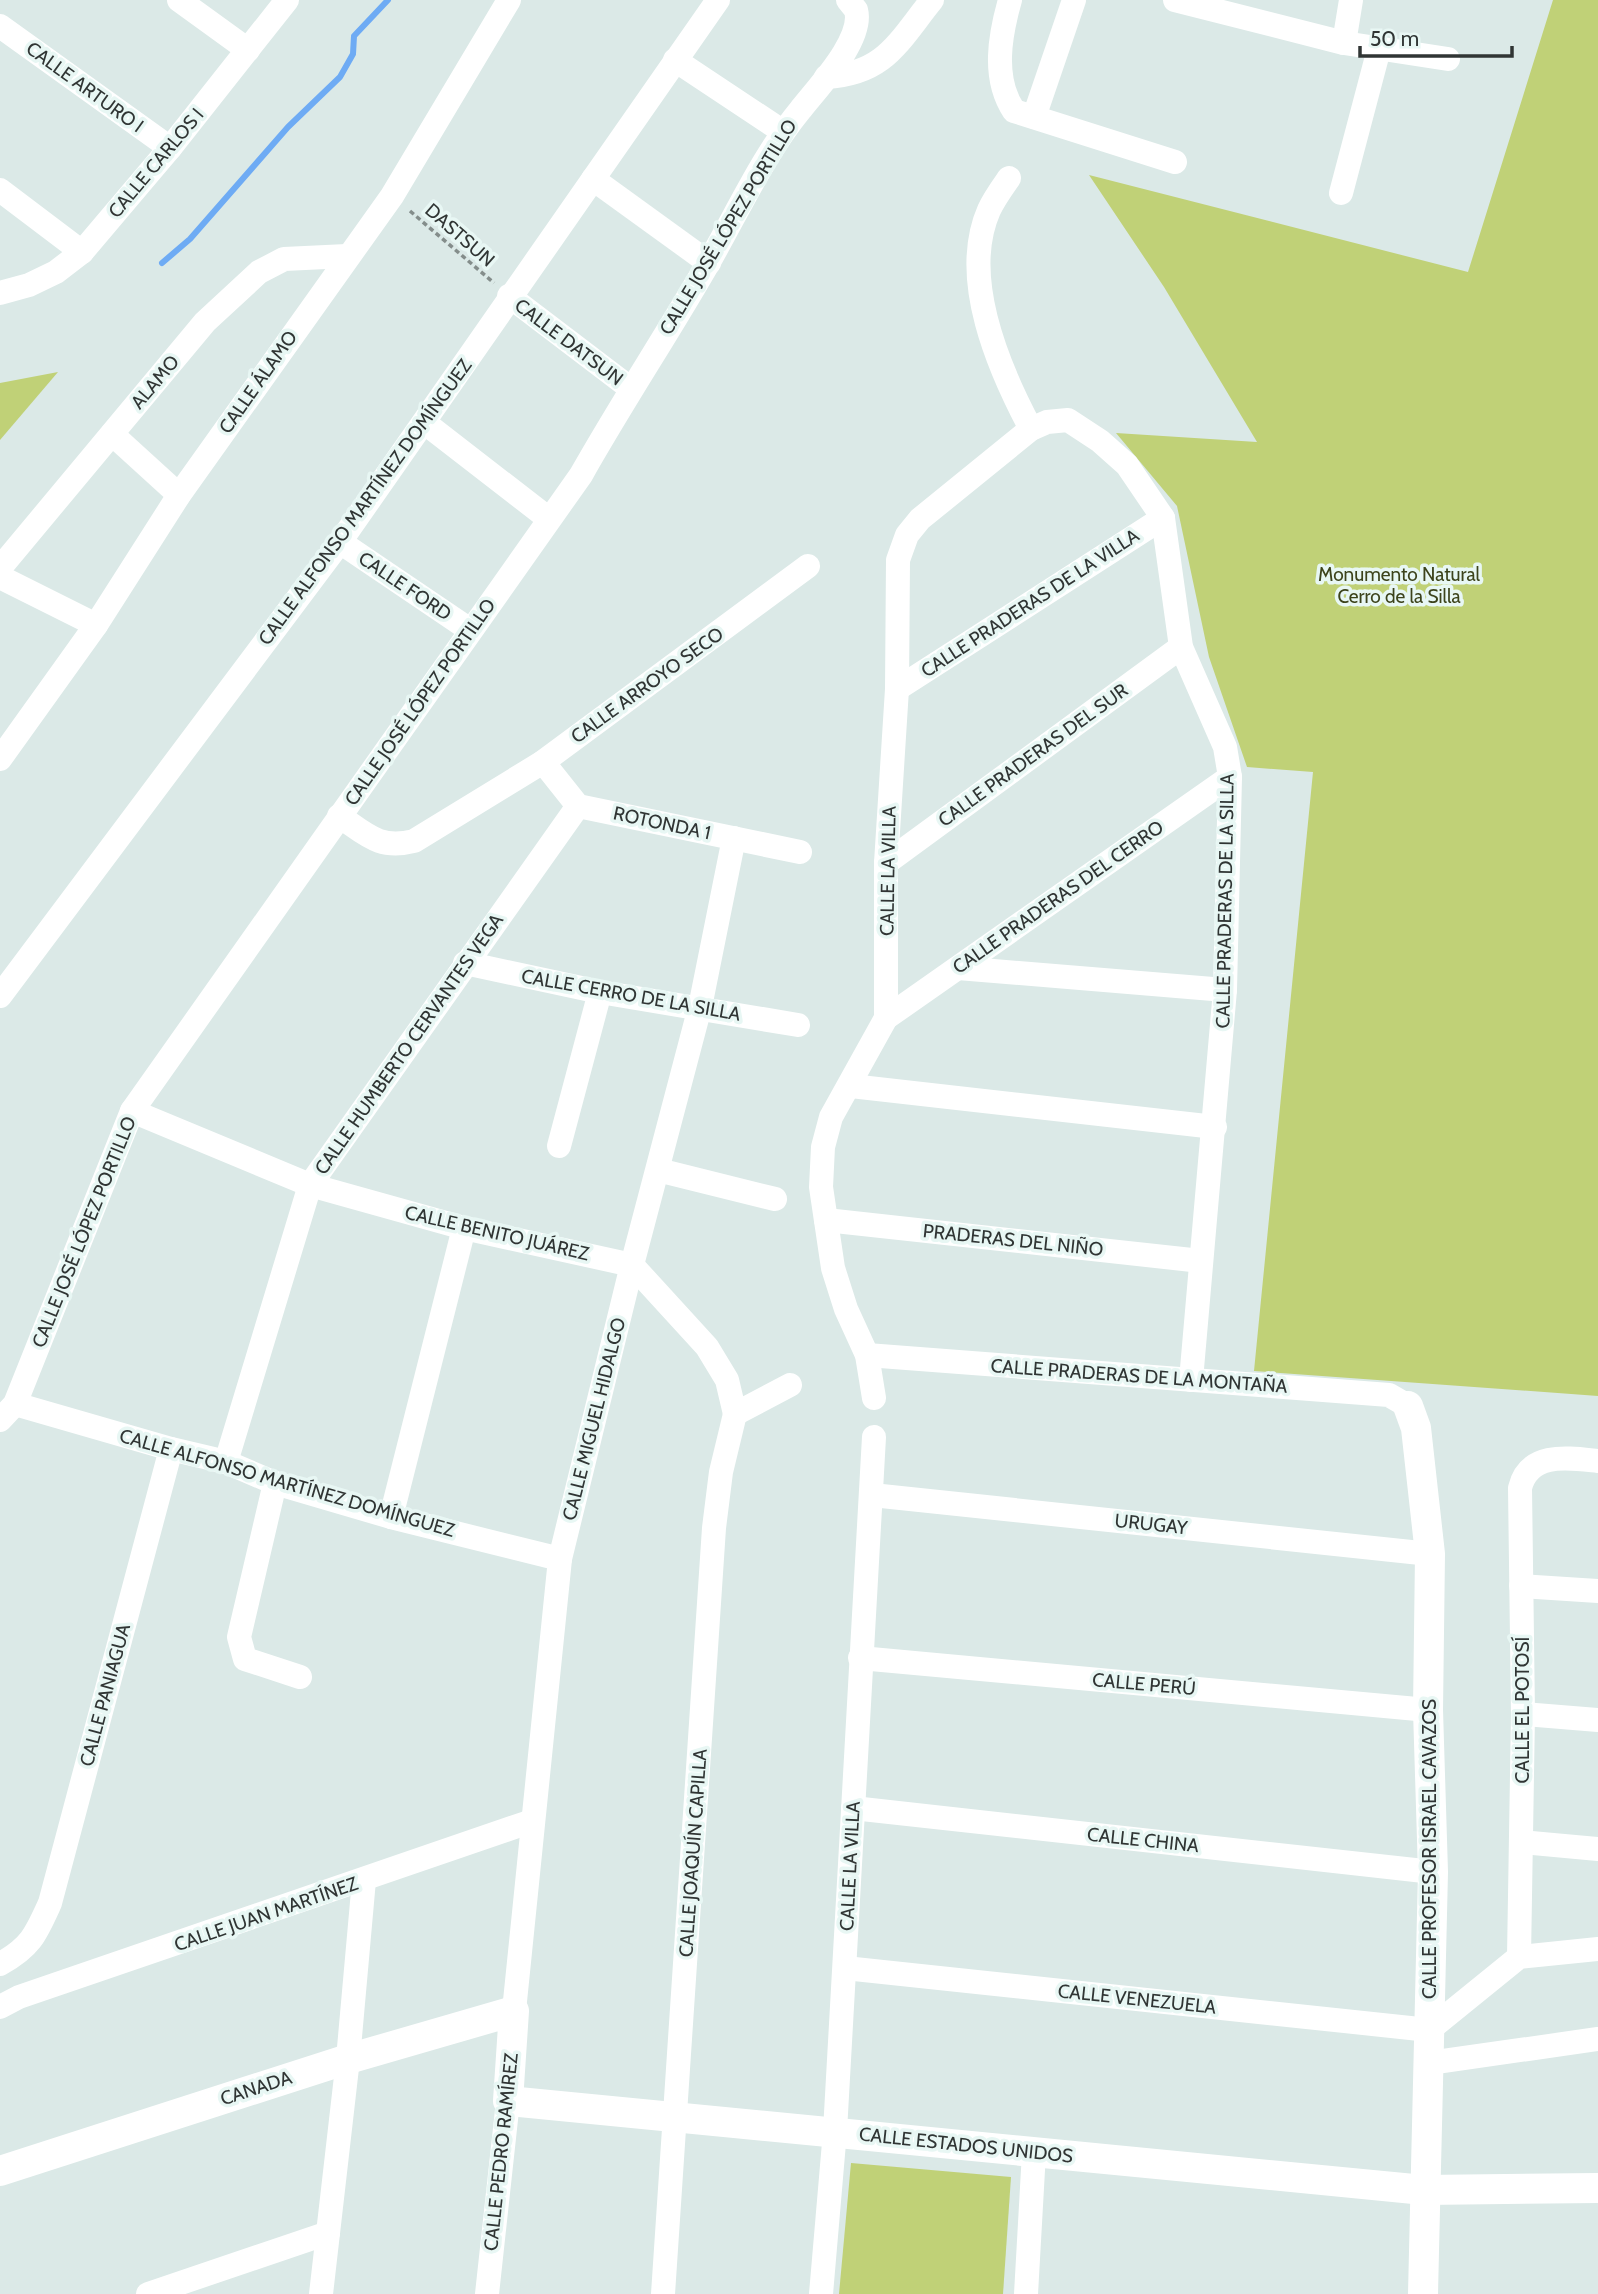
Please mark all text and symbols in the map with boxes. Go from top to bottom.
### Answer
scale bar [1360,14,1512,58]
text: 50 m [1370,26,1419,51]
street label: CALLE ARTURO I [22,37,148,137]
street label: CALLE CARLOS I [103,104,209,222]
street label: CALLE JOSÉ LÓPEZ PORTILLO [654,115,802,339]
street label: DASTSUN [420,199,500,271]
street label: CALLE DATSUN [510,294,628,390]
street label: CALLE ÁLAMO [213,326,302,438]
street label: ALAMO [126,351,184,413]
street label: CALLE ALFONSO MARTÍNEZ DOMÍNGUEZ [253,354,477,649]
street label: CALLE PRADERAS DE LA VILLA [917,524,1144,682]
street label: CALLE FORD [354,547,456,626]
park label: Monumento Natural Cerro de la Silla [1318,563,1481,608]
street label: CALLE JOSÉ LÓPEZ PORTILLO [339,594,500,810]
street label: CALLE ARROYO SECO [566,622,728,748]
street label: CALLE PRADERAS DEL SUR [934,678,1133,831]
street label: CALLE PRADERAS DE LA SILLA [1211,773,1239,1029]
street label: ROTONDA 1 [611,801,713,845]
street label: CALLE LA VILLA [875,806,901,936]
street label: CALLE PRADERAS DEL CERRO [948,815,1168,979]
street label: CALLE HUMBERTO CERVANTES VEGA [310,909,508,1179]
street label: CALLE CERRO DE LA SILLA [520,964,743,1026]
street label: CALLE JOSÉ LÓPEZ PORTILLO [26,1113,141,1351]
street label: CALLE BENITO JUÁREZ [403,1200,592,1266]
street label: PRADERAS DEL NIÑO [922,1218,1104,1261]
street label: CALLE MIGUEL HIDALGO [558,1315,630,1523]
street label: CALLE PRADERAS DE LA MONTAÑA [990,1353,1289,1398]
street label: CALLE ALFONSO MARTÍNEZ DOMÍNGUEZ [117,1423,458,1542]
street label: URUGAY [1113,1509,1189,1539]
street label: CALLE PANIAGUA [75,1621,135,1769]
street label: CALLE EL POTOSÍ [1510,1636,1534,1783]
street label: CALLE PERÚ [1091,1667,1197,1700]
street label: CALLE PROFESOR ISRAEL CAVAZOS [1418,1699,1441,1999]
street label: CALLE JOAQUÍN CAPILLA [673,1748,712,1958]
street label: CALLE LA VILLA [835,1800,865,1931]
street label: CALLE CHINA [1086,1823,1200,1857]
street label: CALLE JUAN MARTÍNEZ [171,1871,361,1956]
street label: CALLE VENEZUELA [1057,1979,1218,2019]
street label: CALLE PEDRO RAMÍREZ [478,2051,523,2252]
street label: CANADA [217,2066,295,2110]
street label: CALLE ESTADOS UNIDOS [858,2122,1074,2168]

